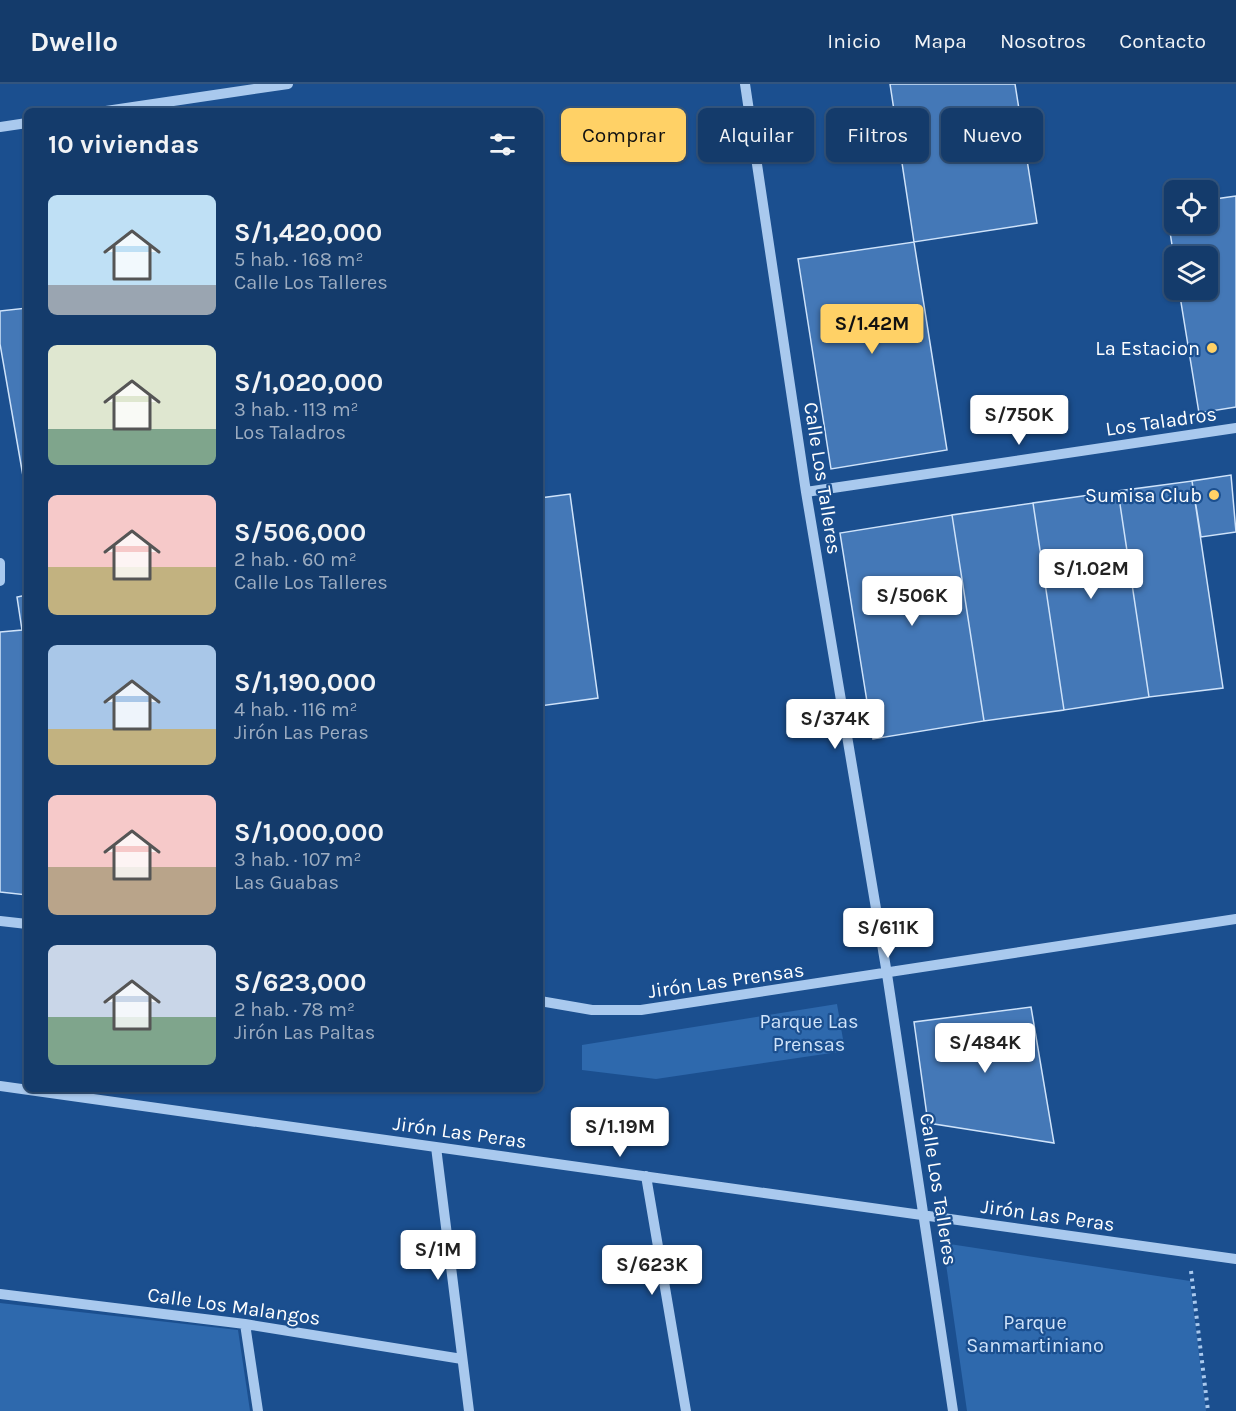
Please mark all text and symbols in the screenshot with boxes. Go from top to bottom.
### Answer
text: Dwello [30,25,118,58]
text: Inicio [827,29,881,53]
text: Mapa [914,29,967,53]
text: Nosotros [1000,29,1086,53]
text: Contacto [1119,29,1206,53]
chip: Comprar [561,108,686,162]
chip: Alquilar [698,108,814,162]
chip: Filtros [826,108,929,162]
chip: Nuevo [941,108,1043,162]
icon: filters [486,128,519,161]
text: 10 viviendas [48,129,199,160]
map controls [1164,180,1218,300]
button: locate [1164,180,1218,234]
text: S/1,420,000 [234,217,382,248]
icon: home [96,219,168,291]
button: layers [1164,246,1218,300]
text: 5 hab. · 168 m² [234,248,363,271]
text: Calle Los Talleres [234,271,388,294]
pin: S/1.42M [817,304,927,355]
text: S/1.42M [834,312,910,335]
place label: La Estacion [1095,337,1200,360]
marker: La Estacion [1205,341,1219,355]
text: S/1,020,000 [234,367,383,398]
icon: home [96,369,168,441]
pin: S/750K [970,395,1068,446]
text: 3 hab. · 113 m² [234,398,359,421]
street label: Calle Los Talleres [799,400,846,556]
street label: Los Taladros [1104,402,1218,441]
text: S/750K [984,403,1054,426]
text: Los Taladros [234,421,346,444]
place label: Sumisa Club [1085,484,1202,507]
marker: Sumisa Club [1207,488,1221,502]
text: S/506,000 [234,517,366,548]
icon: home [96,519,168,591]
text: 2 hab. · 60 m² [234,548,357,571]
pin: S/1.02M [1036,549,1146,600]
text: S/1.02M [1053,557,1129,580]
text: Calle Los Talleres [234,571,388,594]
pin: S/506K [863,576,961,627]
text: S/506K [876,584,948,607]
text: S/1,190,000 [234,667,376,698]
icon: home [96,669,168,741]
text: 4 hab. · 116 m² [234,698,358,721]
pin: S/374K [786,699,884,750]
text: S/374K [800,707,870,730]
text: Jirón Las Peras [234,721,369,744]
text: S/1,000,000 [234,817,384,848]
icon: home [96,819,168,891]
text: 3 hab. · 107 m² [234,848,361,871]
text: Las Guabas [234,871,339,894]
pin: S/611K [839,908,937,959]
text: S/611K [857,916,919,939]
street label: Jirón Las Prensas [647,958,806,1003]
text: S/623,000 [234,967,366,998]
icon: home [96,969,168,1041]
text: 2 hab. · 78 m² [234,998,355,1021]
park label: Parque Las Prensas [760,1010,859,1056]
text: Jirón Las Paltas [234,1021,375,1044]
pin: S/484K [936,1023,1034,1074]
text: S/484K [949,1031,1021,1054]
pin: S/1.19M [565,1107,675,1158]
street label: Calle Los Talleres [915,1111,962,1267]
street label: Jirón Las Peras [392,1112,528,1153]
text: S/1.19M [585,1115,655,1138]
street label: Jirón Las Peras [980,1195,1116,1236]
pin: S/1M [402,1230,474,1281]
text: S/1M [415,1238,461,1261]
pin: S/623K [603,1245,701,1296]
text: S/623K [616,1253,688,1276]
street label: Calle Los Malangos [146,1283,322,1330]
park label: Parque Sanmartiniano [966,1311,1104,1357]

